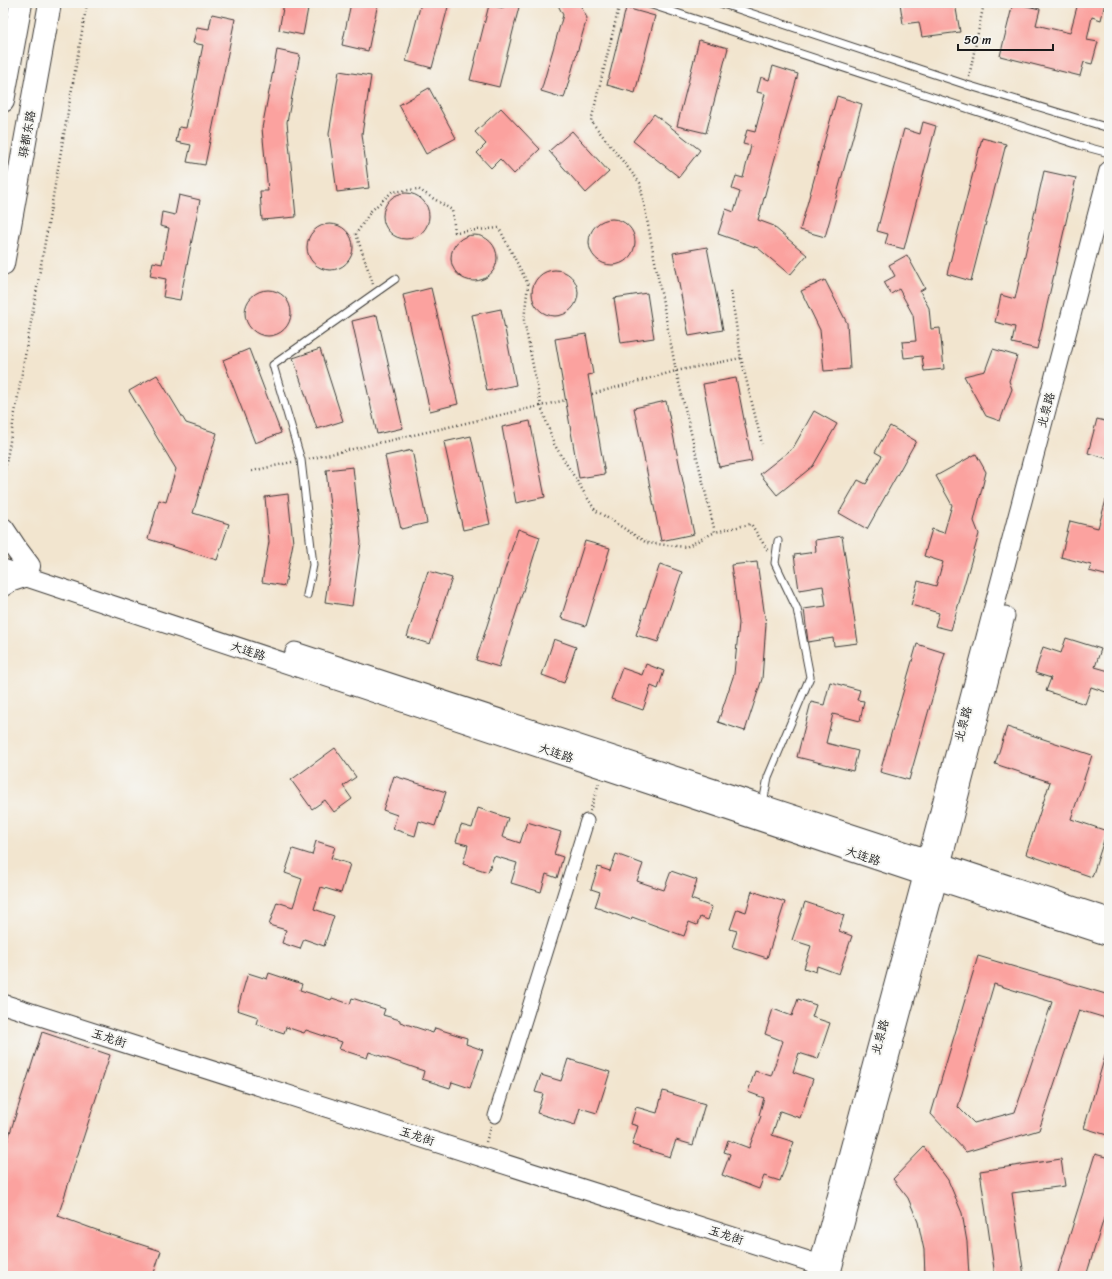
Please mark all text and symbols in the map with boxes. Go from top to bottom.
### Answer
scale bar [958,26,1053,52]
text: 50 m [964,29,991,51]
street label: 驿都东路 [12,108,42,160]
street label: 北泉路 [1031,390,1061,430]
street label: 大连路 [227,635,269,667]
street label: 北泉路 [948,704,978,744]
street label: 大连路 [535,737,577,769]
street label: 大连路 [842,840,884,872]
street label: 北泉路 [865,1017,895,1057]
street label: 玉龙街 [88,1022,130,1054]
street label: 玉龙街 [396,1120,438,1152]
street label: 玉龙街 [705,1219,747,1251]

